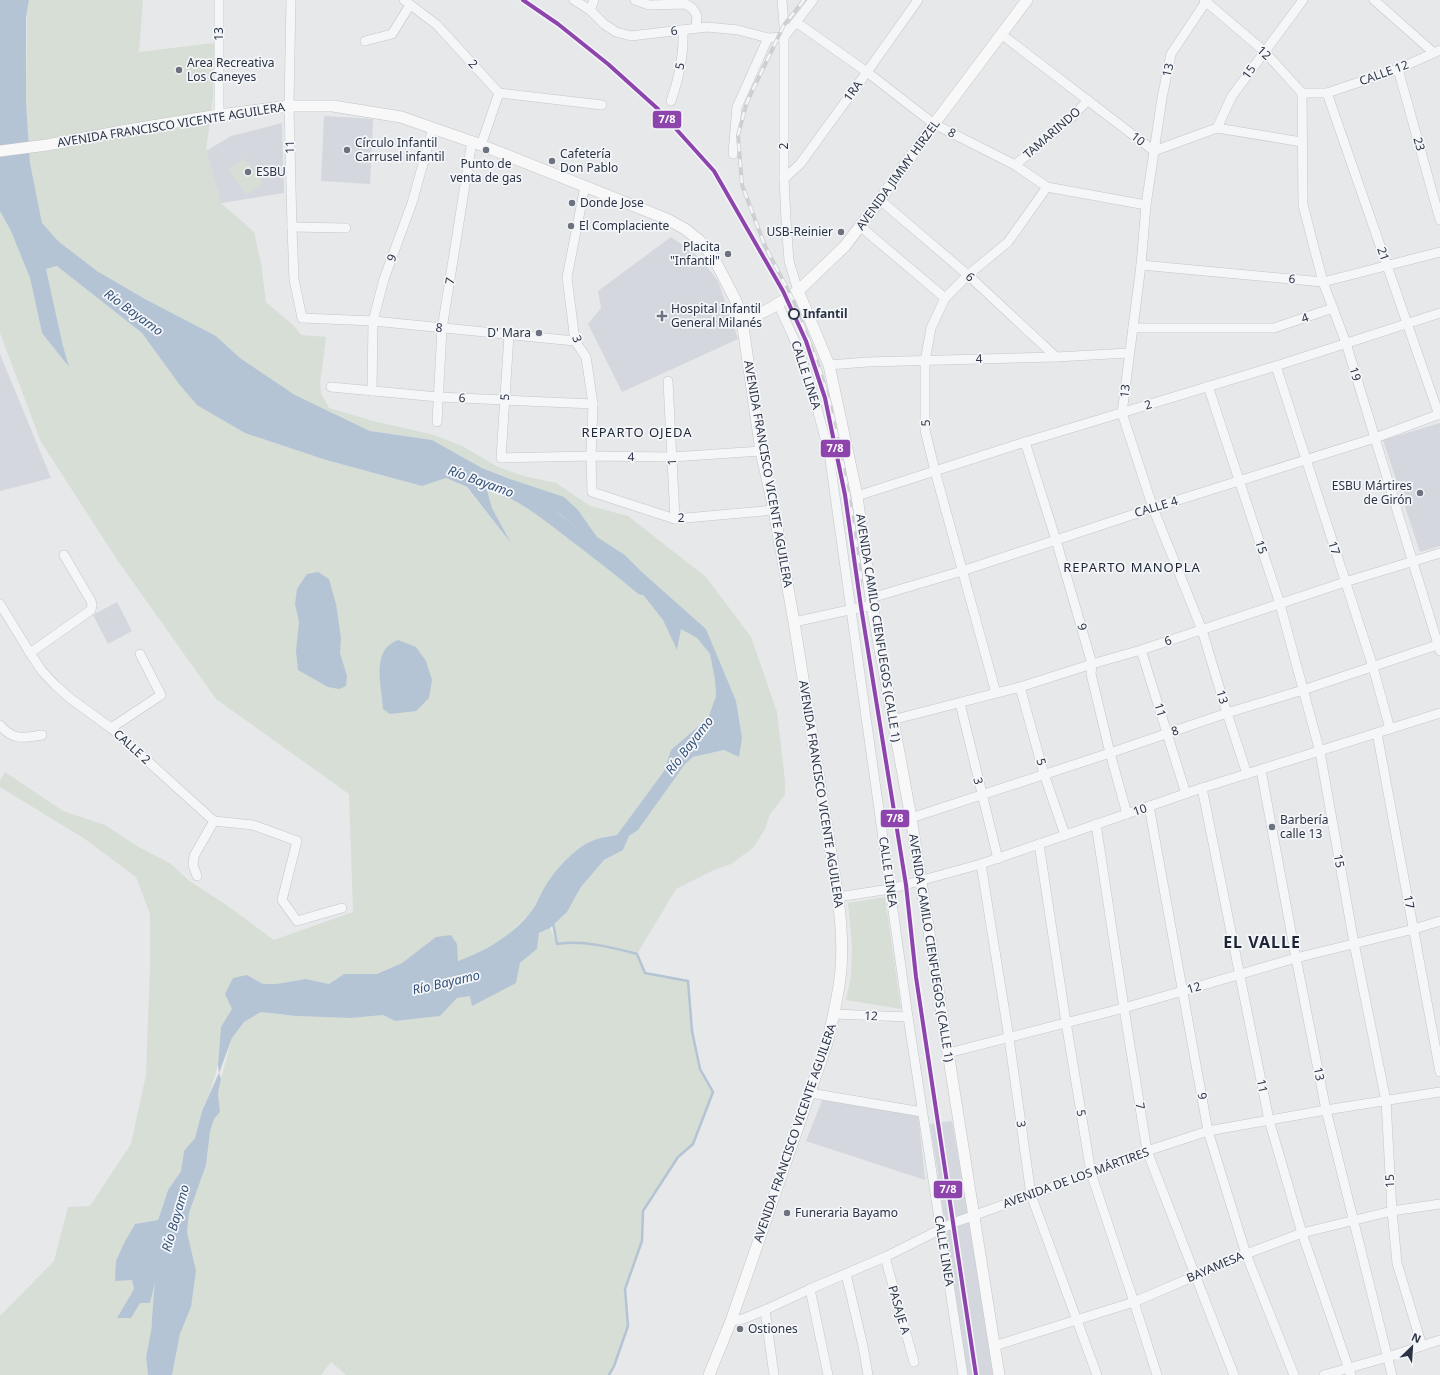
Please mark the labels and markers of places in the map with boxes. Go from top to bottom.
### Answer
place label: Area Recreativa Los Caneyes [187,54,274,85]
marker: Area Recreativa Los Caneyes [174,65,184,75]
place label: Círculo Infantil Carrusel infantil [355,134,445,165]
marker: Círculo Infantil Carrusel infantil [342,145,352,155]
marker: Punto de venta de gas [481,145,491,155]
place label: Cafetería Don Pablo [560,145,618,176]
place label: Punto de venta de gas [450,155,522,186]
marker: Cafetería Don Pablo [547,156,557,166]
place label: ESBU [256,163,286,180]
marker: ESBU [243,167,253,177]
place label: Donde Jose [580,194,644,211]
marker: Donde Jose [567,198,577,208]
place label: El Complaciente [579,217,670,234]
marker: El Complaciente [566,221,576,231]
place label: USB-Reinier [766,223,833,240]
marker: USB-Reinier [836,227,846,237]
place label: Placita "Infantil" [670,238,720,269]
marker: Placita "Infantil" [723,249,733,259]
place label: Hospital Infantil General Milanés [671,300,762,331]
place label: Infantil [803,305,847,322]
marker: Infantil [788,308,800,320]
marker: Hospital Infantil General Milanés [656,310,668,322]
place label: D' Mara [487,324,531,341]
marker: D' Mara [534,328,544,338]
place label: ESBU Mártires de Girón [1332,477,1412,508]
marker: ESBU Mártires de Girón [1415,488,1425,498]
place label: Barbería calle 13 [1280,811,1328,842]
marker: Barbería calle 13 [1267,822,1277,832]
place label: Funeraria Bayamo [795,1204,898,1221]
marker: Funeraria Bayamo [782,1208,792,1218]
place label: Ostiones [748,1320,798,1337]
marker: Ostiones [735,1324,745,1334]

